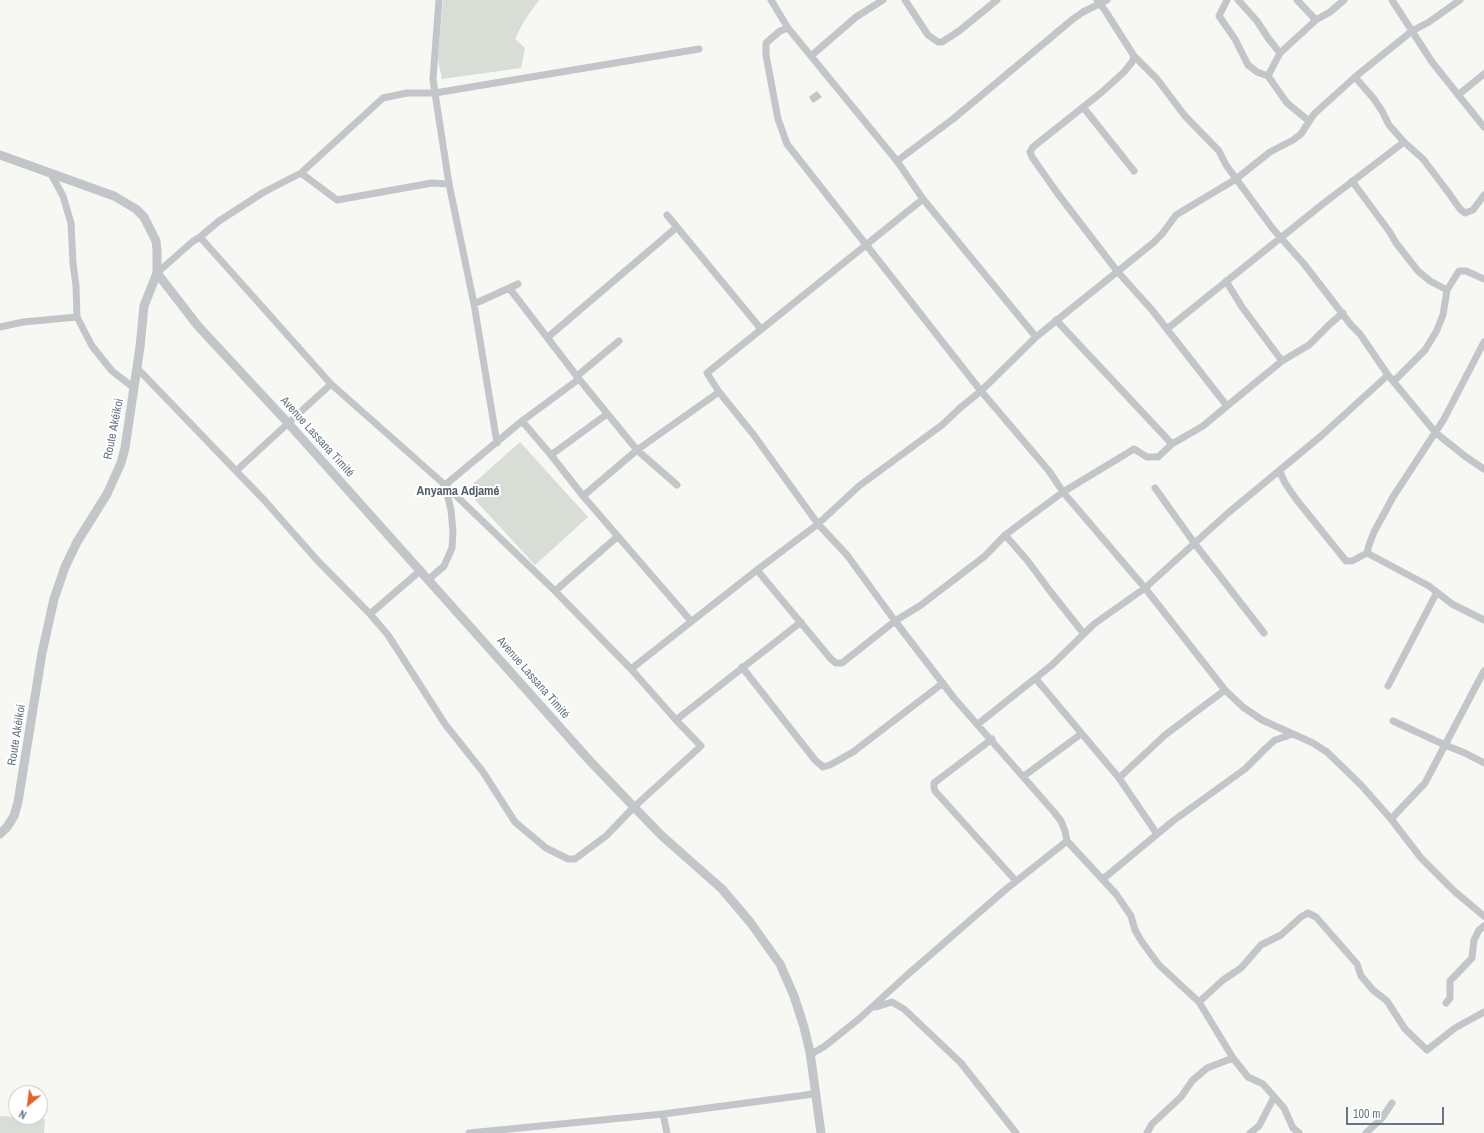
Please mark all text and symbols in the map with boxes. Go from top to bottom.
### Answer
street label: Avenue Lassana Timité [277,394,357,480]
street label: Route Akéikoi [101,397,127,461]
district label: Anyama Adjamé [417,484,499,500]
street label: Avenue Lassana Timité [494,634,572,722]
street label: Route Akéikoi [5,703,29,767]
north arrow [8,1085,48,1125]
scale bar [1348,1099,1446,1125]
text: 100 m [1353,1106,1380,1122]
text: N [16,1107,29,1122]

